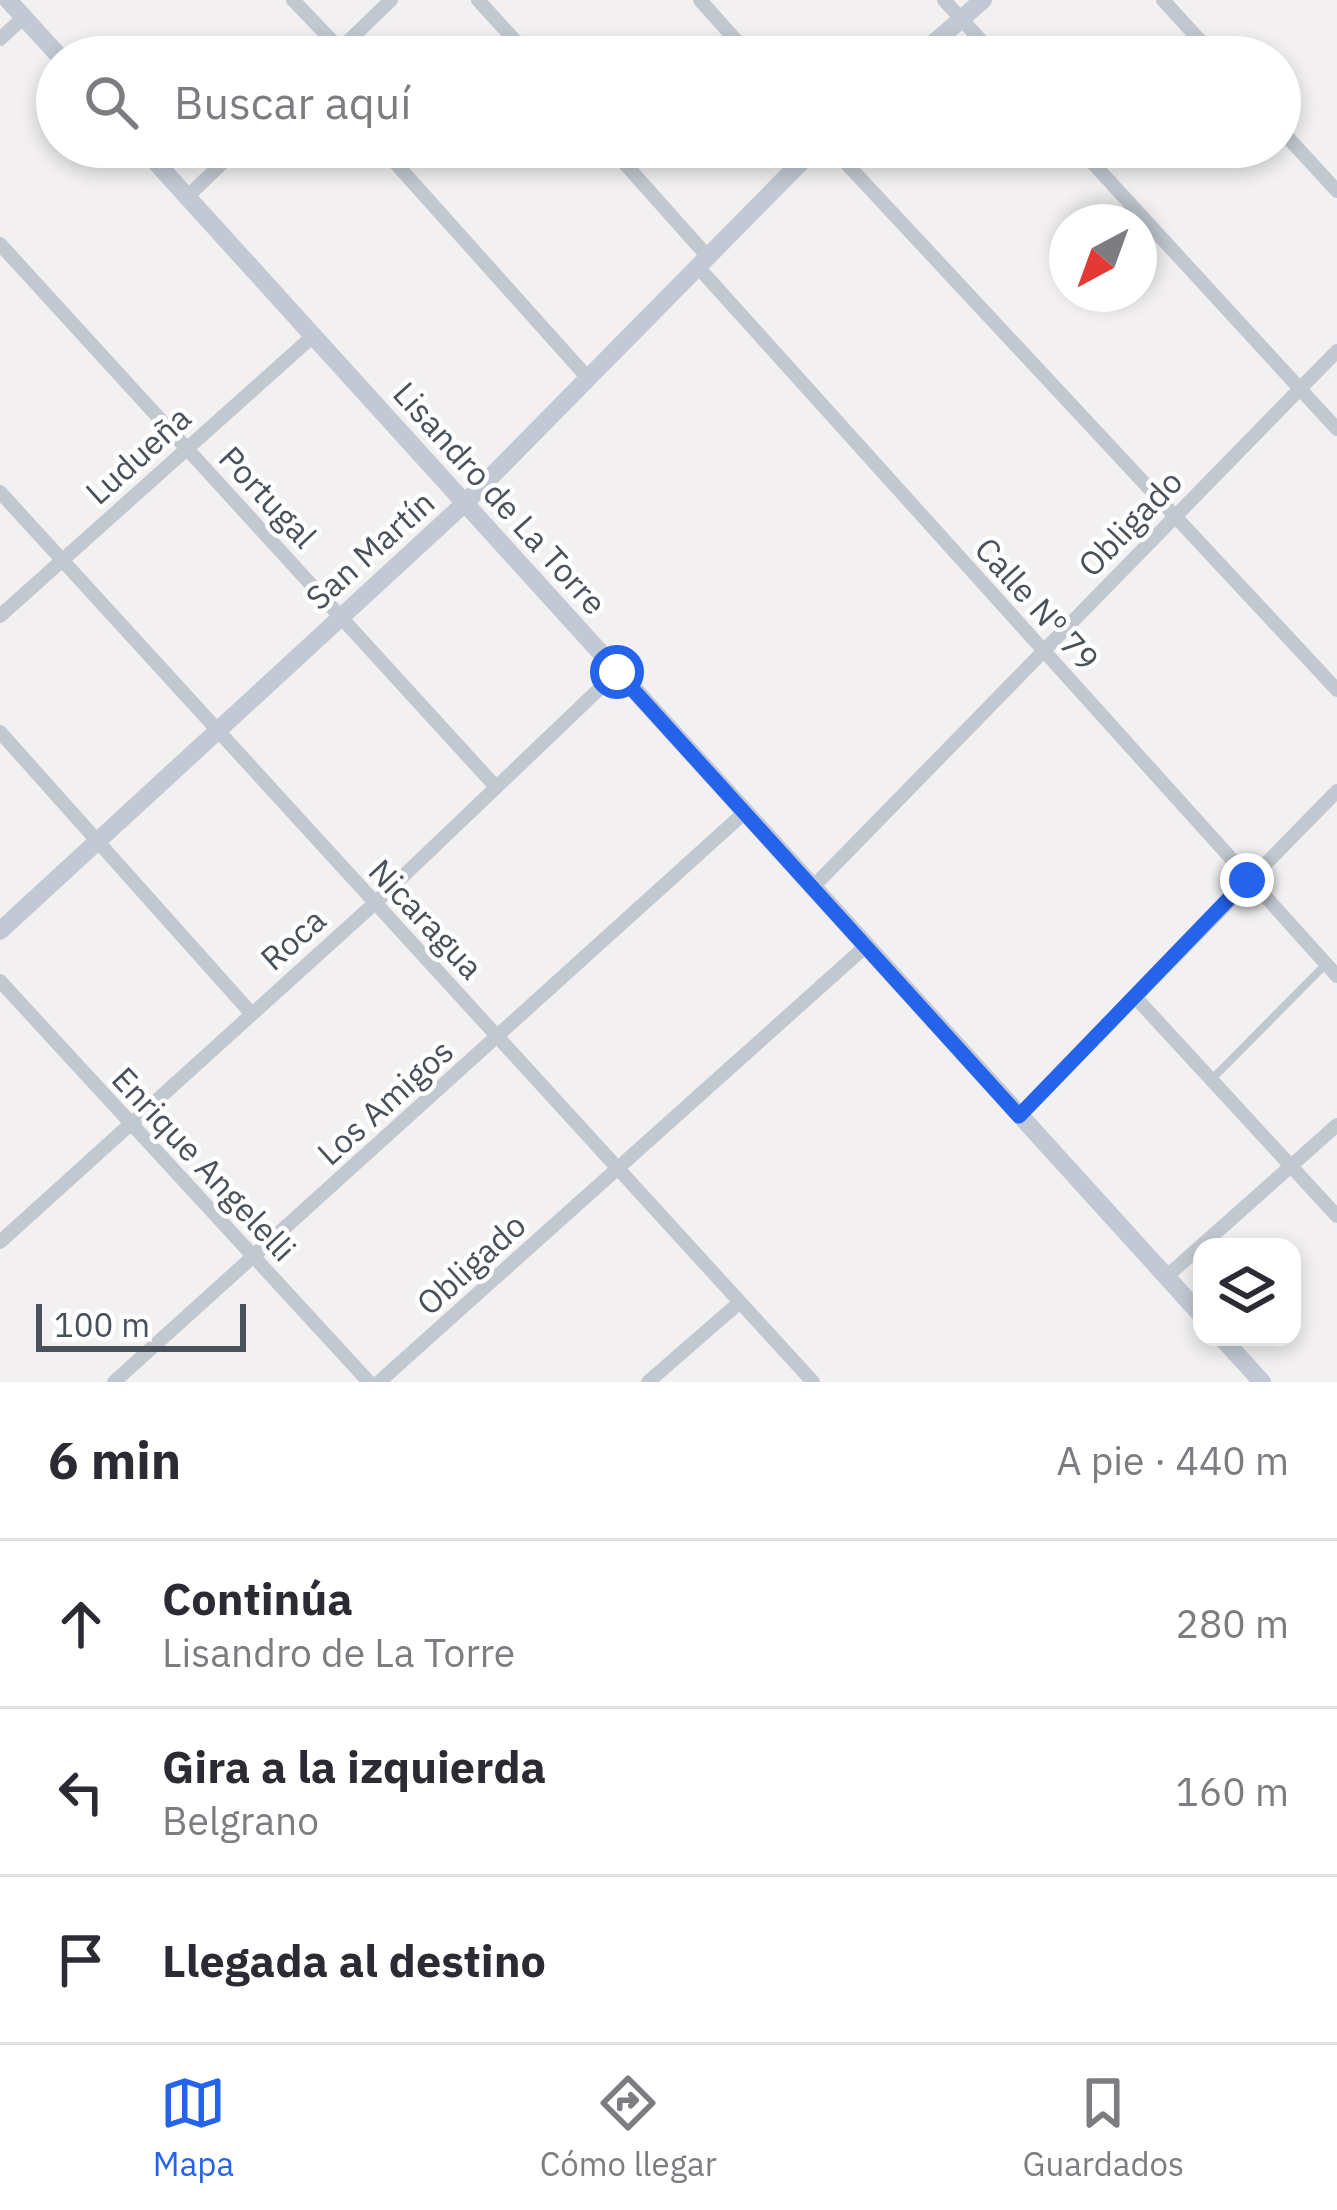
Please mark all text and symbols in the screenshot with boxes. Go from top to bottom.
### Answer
search box [36,36,1301,168]
icon: search [78,69,144,135]
text: Buscar aquí [174,73,412,131]
north arrow [1049,204,1157,312]
street label: Lisandro de La Torre [384,372,616,623]
street label: Ludueña [76,396,199,513]
street label: Portugal [210,437,326,557]
street label: Obligado [1068,460,1191,585]
street label: San Martín [296,481,443,619]
street label: Calle Nº 79 [966,528,1109,680]
route start [590,645,644,699]
street label: Nicaragua [360,849,493,988]
route end [1220,853,1274,907]
street label: Roca [251,898,334,979]
street label: Los Amigos [308,1029,462,1174]
street label: Enrique Angelelli [103,1057,306,1270]
street label: Obligado [407,1203,534,1324]
map controls [1193,1238,1301,1346]
button: layers [1193,1238,1301,1346]
scale bar [36,1298,246,1351]
text: 100 m [54,1303,150,1346]
text: 6 min [48,1427,181,1493]
text: A pie · 440 m [1056,1435,1289,1486]
text: Continúa [162,1569,353,1627]
icon: ahead [48,1591,114,1657]
text: 280 m [1176,1598,1289,1649]
text: Lisandro de La Torre [162,1627,515,1678]
text: Gira a la izquierda [162,1737,546,1795]
icon: left [48,1759,114,1825]
text: 160 m [1176,1766,1289,1817]
text: Belgrano [162,1795,319,1846]
icon: arrive [48,1927,114,1993]
text: Llegada al destino [162,1931,546,1989]
tab: Mapa [153,2070,234,2185]
tab: Cómo llegar [540,2070,717,2185]
tab: Guardados [1022,2070,1184,2185]

